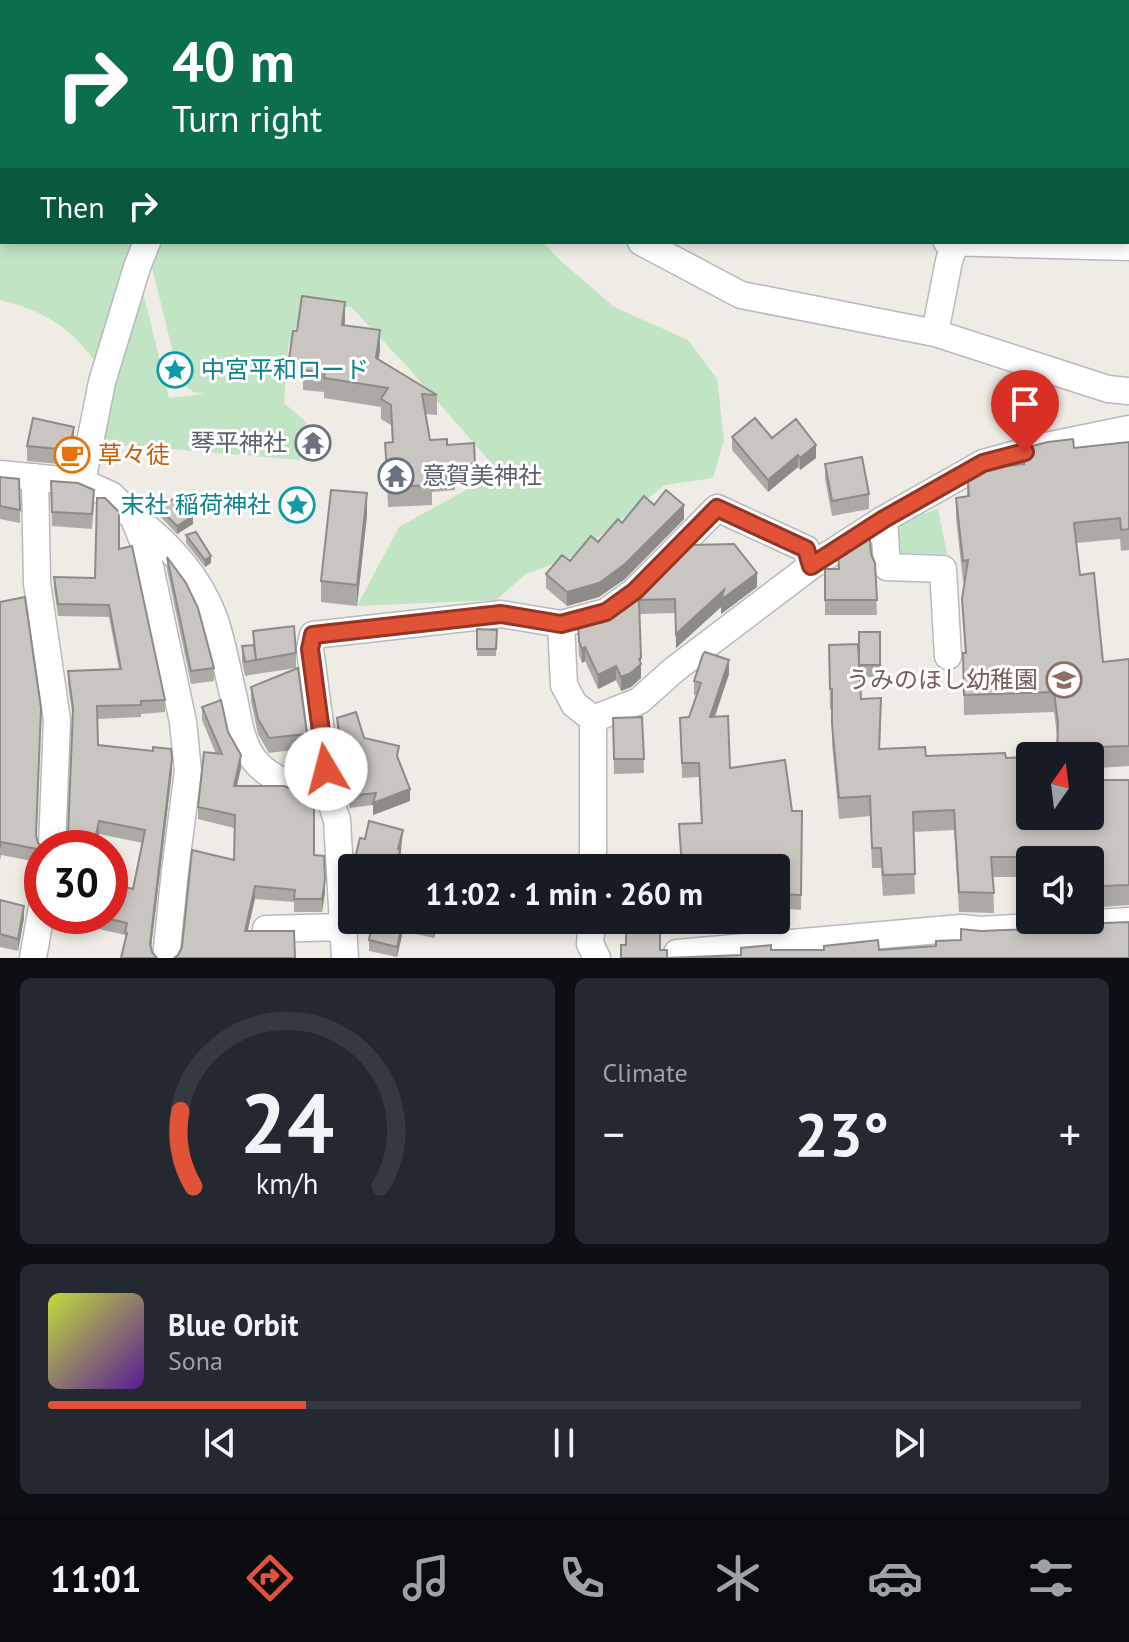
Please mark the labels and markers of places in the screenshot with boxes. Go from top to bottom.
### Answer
place icon: 中宮平和ロード [156,351,194,389]
place label: 中宮平和ロード [201,354,369,385]
pin [991,370,1059,452]
temple icon: 琴平神社 [294,424,332,462]
place label: 琴平神社 [191,427,287,458]
cafe icon: 草々徒 [53,436,91,474]
place label: 草々徒 [98,439,170,470]
temple icon: 意賀美神社 [377,457,415,495]
place label: 意賀美神社 [422,460,542,491]
place icon: 末社 稲荷神社 [278,486,316,524]
place label: 末社 稲荷神社 [121,489,271,520]
school or university icon: うみのほし幼稚園 [1045,661,1083,699]
place label: うみのほし幼稚園 [846,664,1038,695]

